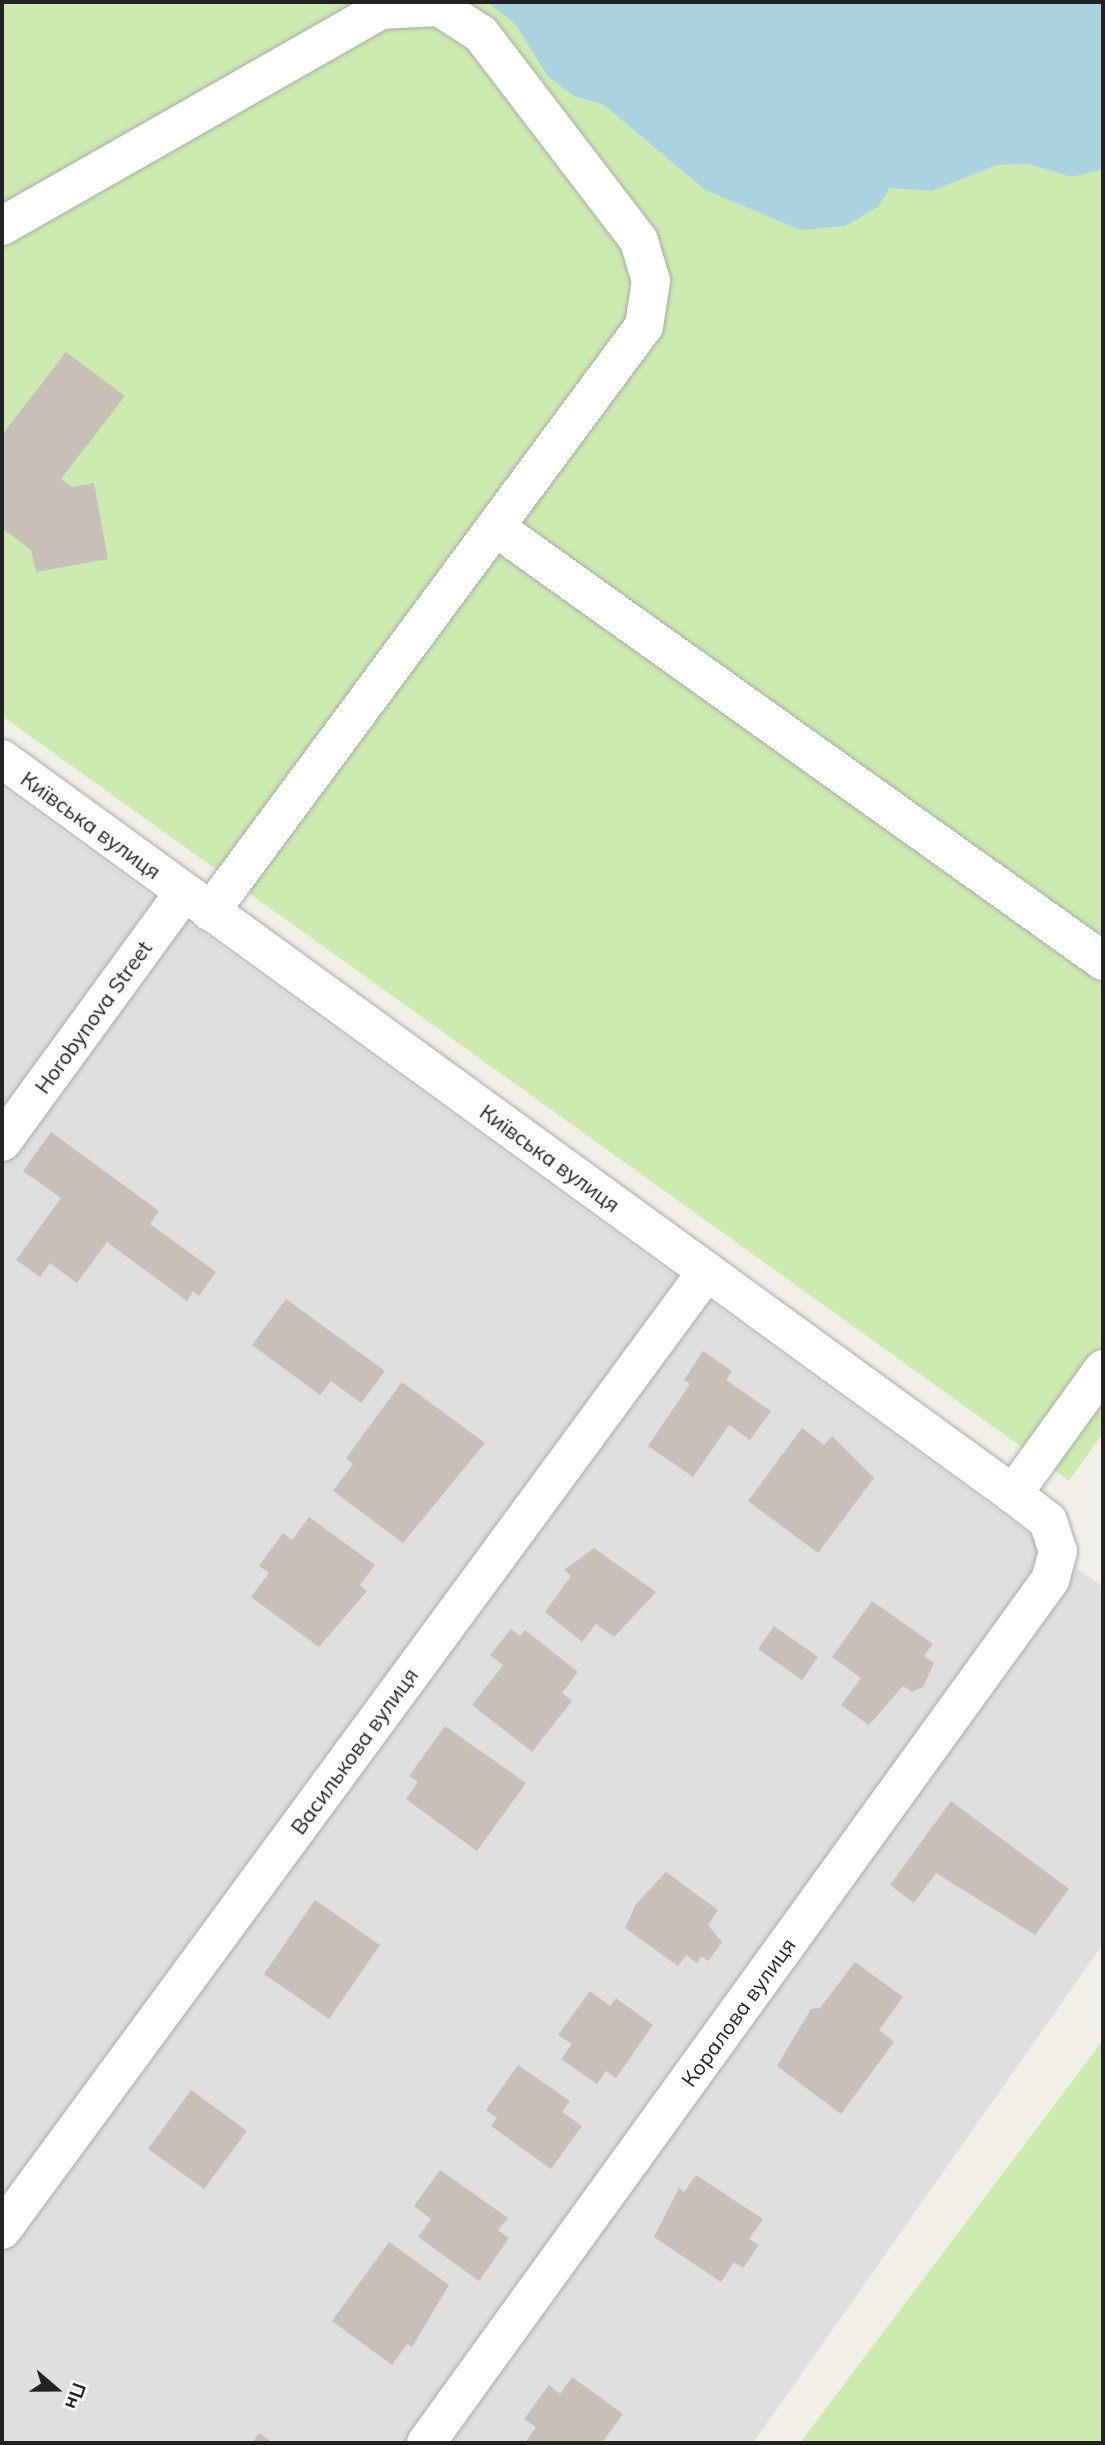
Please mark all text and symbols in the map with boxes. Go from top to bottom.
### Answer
street label: Київська вулиця [16,766,166,884]
street label: Horobynova Street [29,936,157,1098]
street label: Київська вулиця [475,1099,625,1217]
street label: Василькова вулиця [285,1663,423,1839]
street label: Коралова вулиця [676,1933,800,2091]
north arrow [21,2354,91,2424]
text: Пн [60,2380,92,2413]

